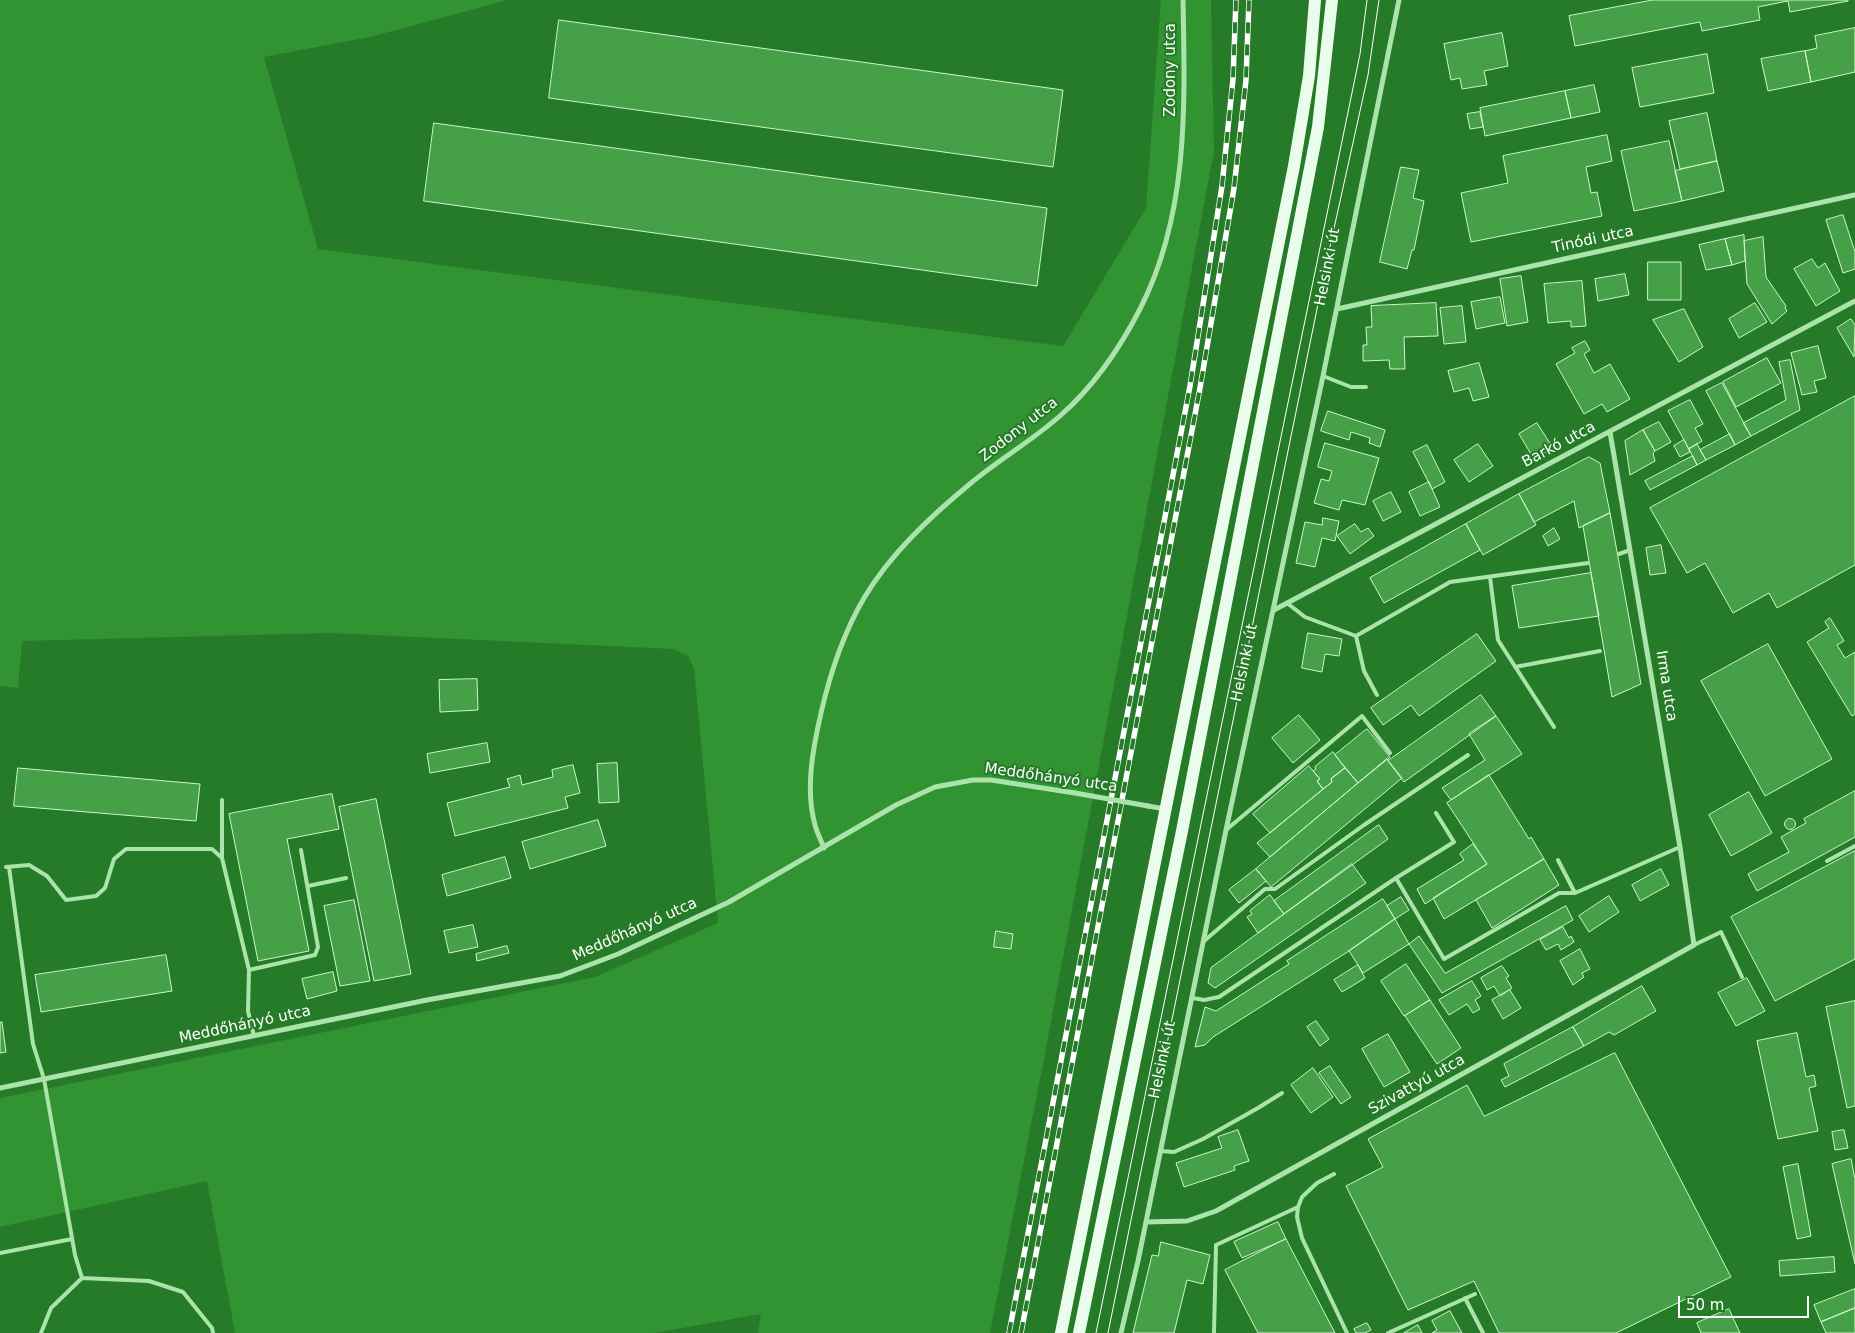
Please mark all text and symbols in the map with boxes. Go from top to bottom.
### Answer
street label: Zodony utca [1162,23,1180,117]
street label: Tinódi utca [1551,223,1635,257]
street label: Helsinki út [1312,226,1344,308]
street label: Zodony utca [976,394,1062,466]
street label: Barkó utca [1519,418,1599,472]
street label: Helsinki út [1228,622,1262,704]
street label: Irma utca [1652,649,1680,723]
street label: Meddőhányó utca [983,760,1119,796]
street label: Meddőhányó utca [570,894,700,966]
street label: Meddőhányó utca [177,1002,313,1048]
street label: Helsinki út [1146,1019,1180,1101]
street label: Szivattyú utca [1366,1051,1468,1119]
scale bar [1680,1286,1811,1318]
text: 50 m [1686,1296,1724,1314]

